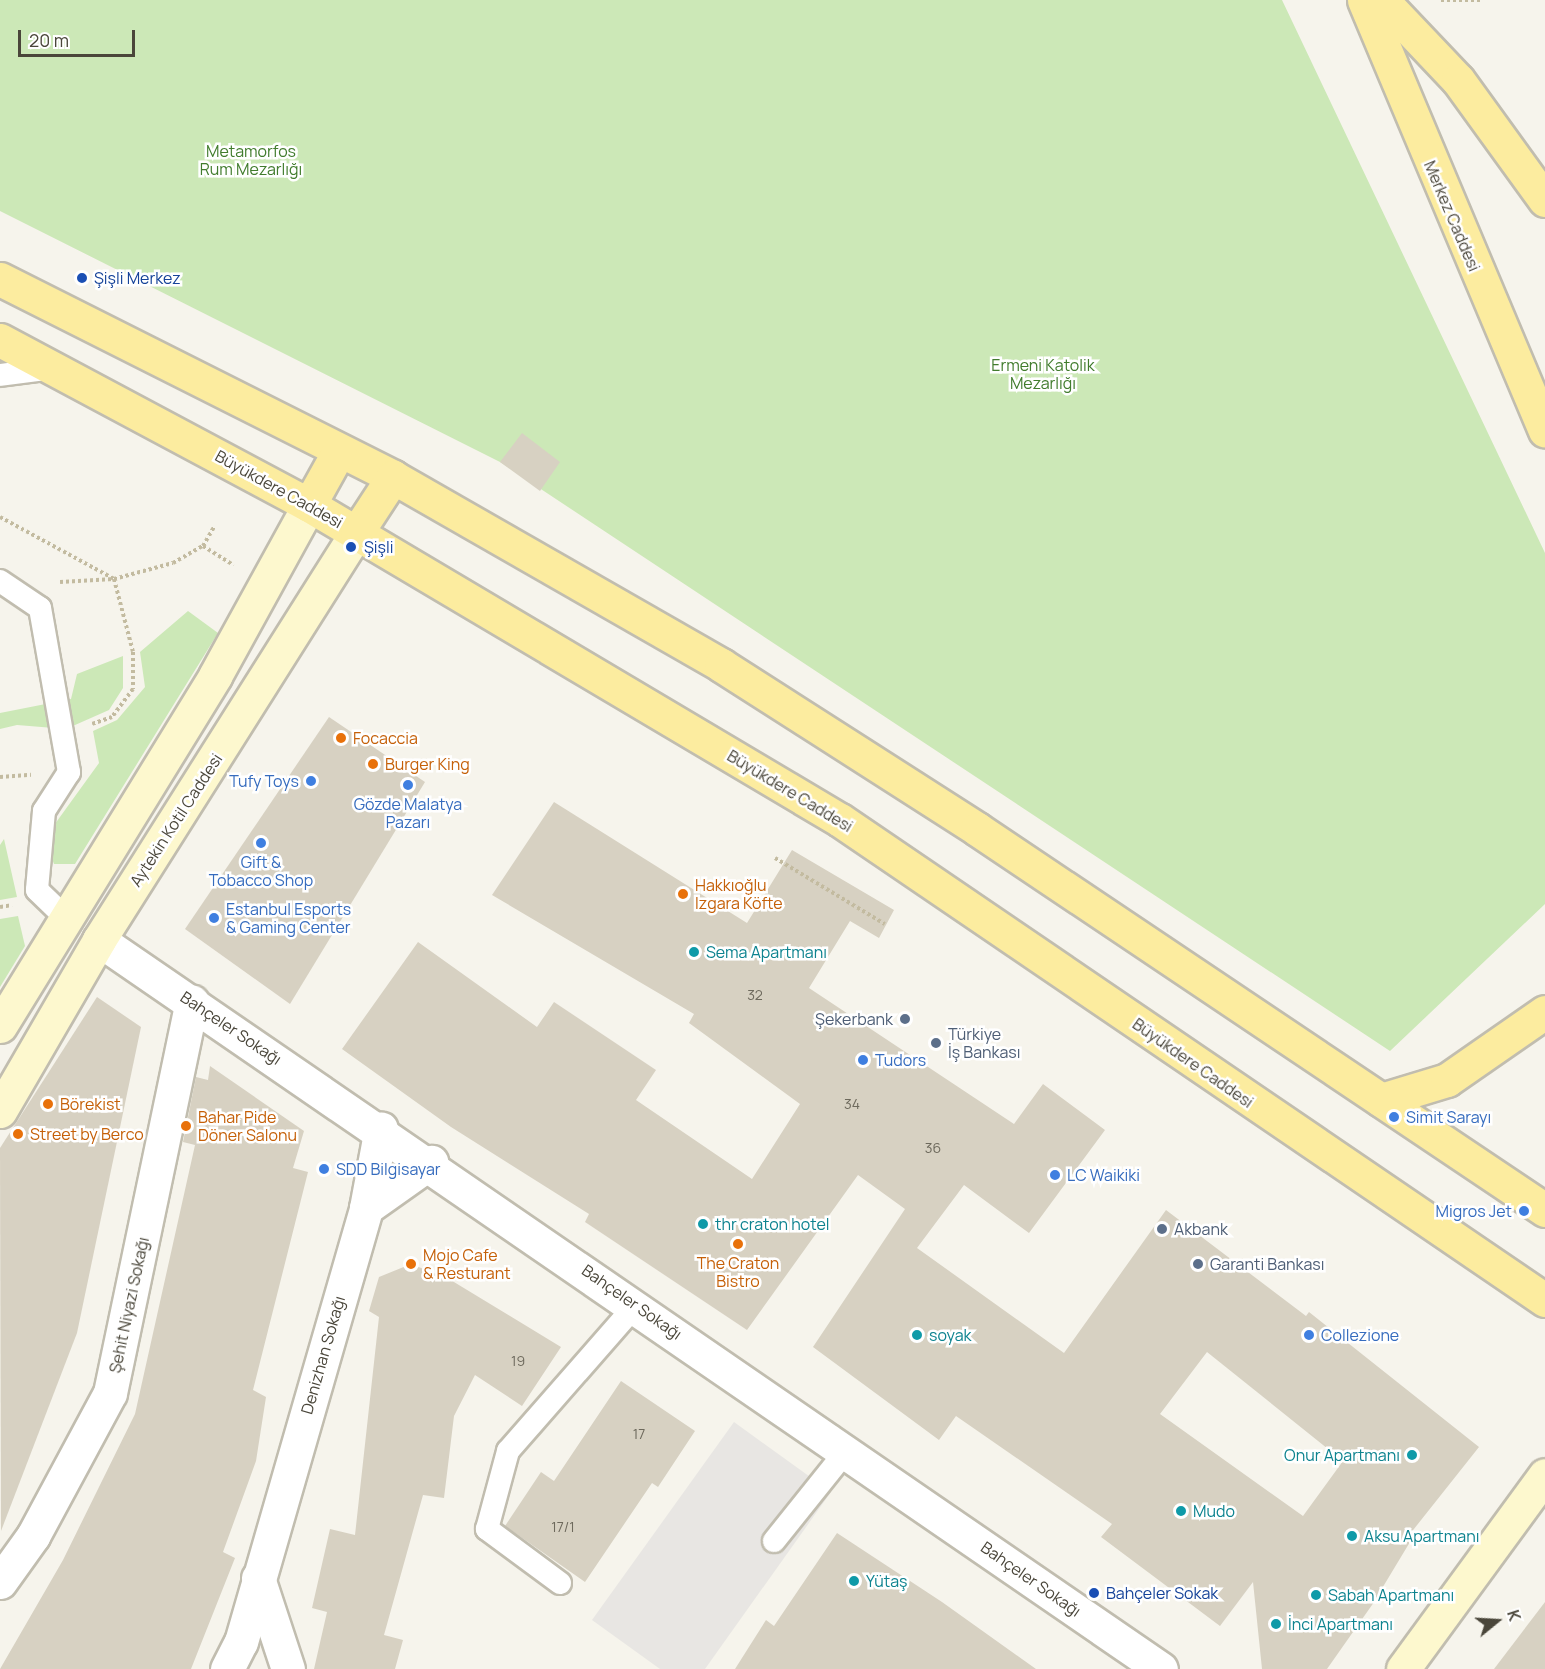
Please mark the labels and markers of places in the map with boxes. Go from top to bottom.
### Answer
place label: Şişli Merkez [94,268,181,288]
marker: Şişli Merkez [75,271,89,285]
place label: Şişli [364,537,393,557]
marker: Şişli [342,538,360,556]
place label: Focaccia [353,728,418,748]
marker: Focaccia [334,731,348,745]
place label: Burger King [385,754,470,774]
marker: Burger King [366,757,380,771]
place label: Tufy Toys [229,771,299,791]
marker: Tufy Toys [304,774,318,788]
marker: Gözde Malatya Pazarı [401,778,415,792]
place label: Gözde Malatya Pazarı [354,794,462,832]
marker: Gift & Tobacco Shop [254,836,268,850]
place label: Gift & Tobacco Shop [209,852,313,890]
place label: Hakkıoğlu Izgara Köfte [695,875,783,913]
marker: Hakkıoğlu Izgara Köfte [676,887,690,901]
place label: Estanbul Esports & Gaming Center [226,899,351,937]
marker: Estanbul Esports & Gaming Center [207,911,221,925]
place label: Sema Apartmanı [706,942,827,962]
marker: Sema Apartmanı [687,945,701,959]
place label: Şekerbank [815,1009,893,1029]
marker: Şekerbank [898,1012,912,1026]
place label: Türkiye İş Bankası [948,1024,1020,1062]
marker: Türkiye İş Bankası [929,1036,943,1050]
place label: Tudors [875,1050,926,1070]
marker: Tudors [856,1053,870,1067]
place label: Börekist [60,1094,121,1114]
marker: Börekist [41,1097,55,1111]
place label: Bahar Pide Döner Salonu [198,1107,297,1145]
place label: Simit Sarayı [1406,1107,1491,1127]
marker: Simit Sarayı [1387,1110,1401,1124]
marker: Bahar Pide Döner Salonu [179,1119,193,1133]
place label: Street by Berco [30,1124,144,1144]
marker: Street by Berco [11,1127,25,1141]
place label: SDD Bilgisayar [336,1159,441,1179]
marker: SDD Bilgisayar [317,1162,331,1176]
place label: LC Waikiki [1067,1165,1140,1185]
marker: LC Waikiki [1048,1168,1062,1182]
place label: Migros Jet [1436,1201,1512,1221]
marker: Migros Jet [1517,1204,1531,1218]
place label: thr craton hotel [715,1214,829,1234]
marker: thr craton hotel [696,1217,710,1231]
place label: Akbank [1174,1219,1228,1239]
marker: Akbank [1155,1222,1169,1236]
marker: The Craton Bistro [731,1237,745,1251]
place label: Mojo Cafe & Resturant [423,1245,511,1283]
place label: The Craton Bistro [697,1253,779,1291]
place label: Garanti Bankası [1210,1254,1325,1274]
marker: Mojo Cafe & Resturant [404,1257,418,1271]
marker: Garanti Bankası [1191,1257,1205,1271]
place label: soyak [929,1325,971,1345]
place label: Collezione [1321,1325,1399,1345]
marker: soyak [910,1328,924,1342]
marker: Collezione [1302,1328,1316,1342]
place label: Onur Apartmanı [1284,1445,1400,1465]
marker: Onur Apartmanı [1405,1448,1419,1462]
place label: Mudo [1193,1501,1235,1521]
marker: Mudo [1174,1504,1188,1518]
place label: Aksu Apartmanı [1364,1526,1479,1546]
marker: Aksu Apartmanı [1345,1529,1359,1543]
place label: Yütaş [866,1571,907,1591]
marker: Yütaş [847,1574,861,1588]
place label: Bahçeler Sokak [1106,1583,1218,1603]
place label: Sabah Apartmanı [1328,1585,1454,1605]
marker: Bahçeler Sokak [1087,1586,1101,1600]
marker: Sabah Apartmanı [1309,1588,1323,1602]
place label: İnci Apartmanı [1288,1614,1393,1634]
marker: İnci Apartmanı [1269,1617,1283,1631]

